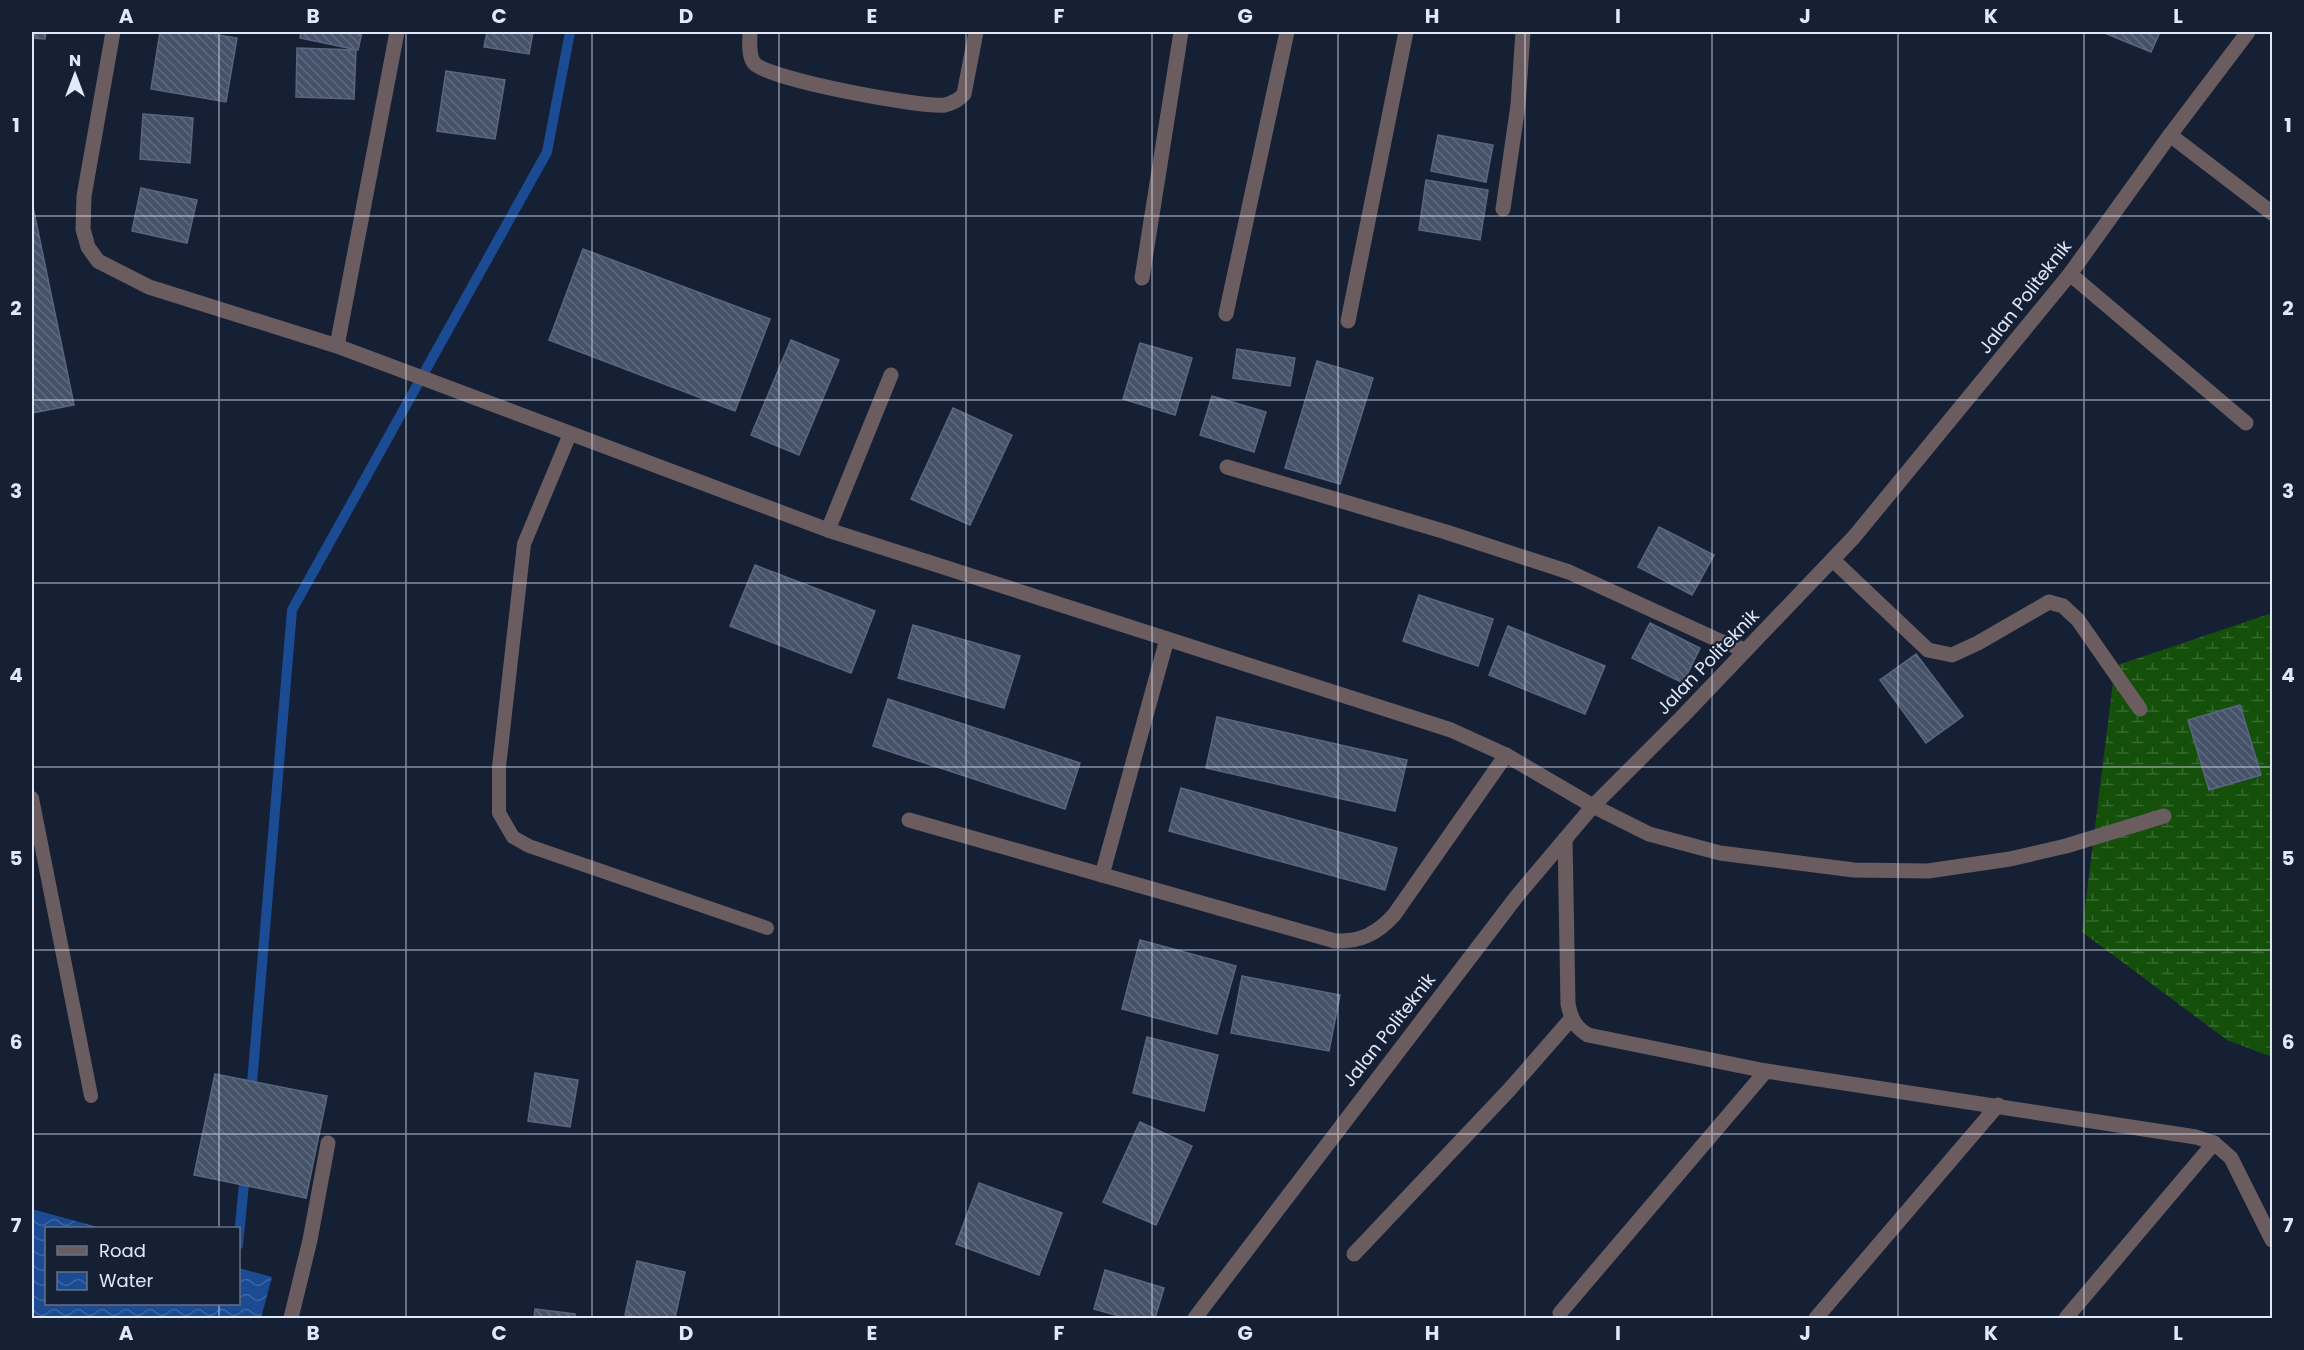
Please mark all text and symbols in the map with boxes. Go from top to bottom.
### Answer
text: A [119,2,134,30]
text: B [306,2,320,30]
text: C [491,2,507,30]
text: D [679,2,693,30]
text: E [867,2,877,30]
text: F [1054,2,1065,30]
text: G [1237,2,1253,30]
text: H [1425,2,1439,30]
text: I [1615,2,1621,30]
text: J [1799,2,1811,30]
text: K [1984,2,1998,30]
text: L [2173,2,2183,30]
north arrow [45,45,105,105]
text: N [69,49,81,72]
text: 1 [12,111,20,139]
text: 1 [2284,111,2292,139]
street label: Jalan Politeknik [1972,234,2077,359]
text: 2 [10,294,22,322]
text: 2 [2282,294,2294,322]
text: 3 [10,477,22,505]
text: 3 [2282,477,2294,505]
street label: Jalan Politeknik [1651,603,1765,720]
text: 4 [9,661,23,689]
text: 4 [2281,661,2295,689]
text: 5 [10,844,23,872]
text: 5 [2282,844,2295,872]
street label: Jalan Politeknik [1336,967,1441,1092]
text: 6 [10,1028,22,1056]
text: 6 [2282,1028,2294,1056]
text: 7 [11,1211,22,1239]
text: 7 [2283,1211,2294,1239]
legend [45,1227,240,1305]
text: Road [99,1238,146,1263]
text: Water [99,1268,153,1293]
text: A [119,1319,134,1347]
text: B [306,1319,320,1347]
text: C [491,1319,507,1347]
text: D [679,1319,693,1347]
text: E [867,1319,877,1347]
text: F [1054,1319,1065,1347]
text: G [1237,1319,1253,1347]
text: H [1425,1319,1439,1347]
text: I [1615,1319,1621,1347]
text: J [1799,1319,1811,1347]
text: K [1984,1319,1998,1347]
text: L [2173,1319,2183,1347]

